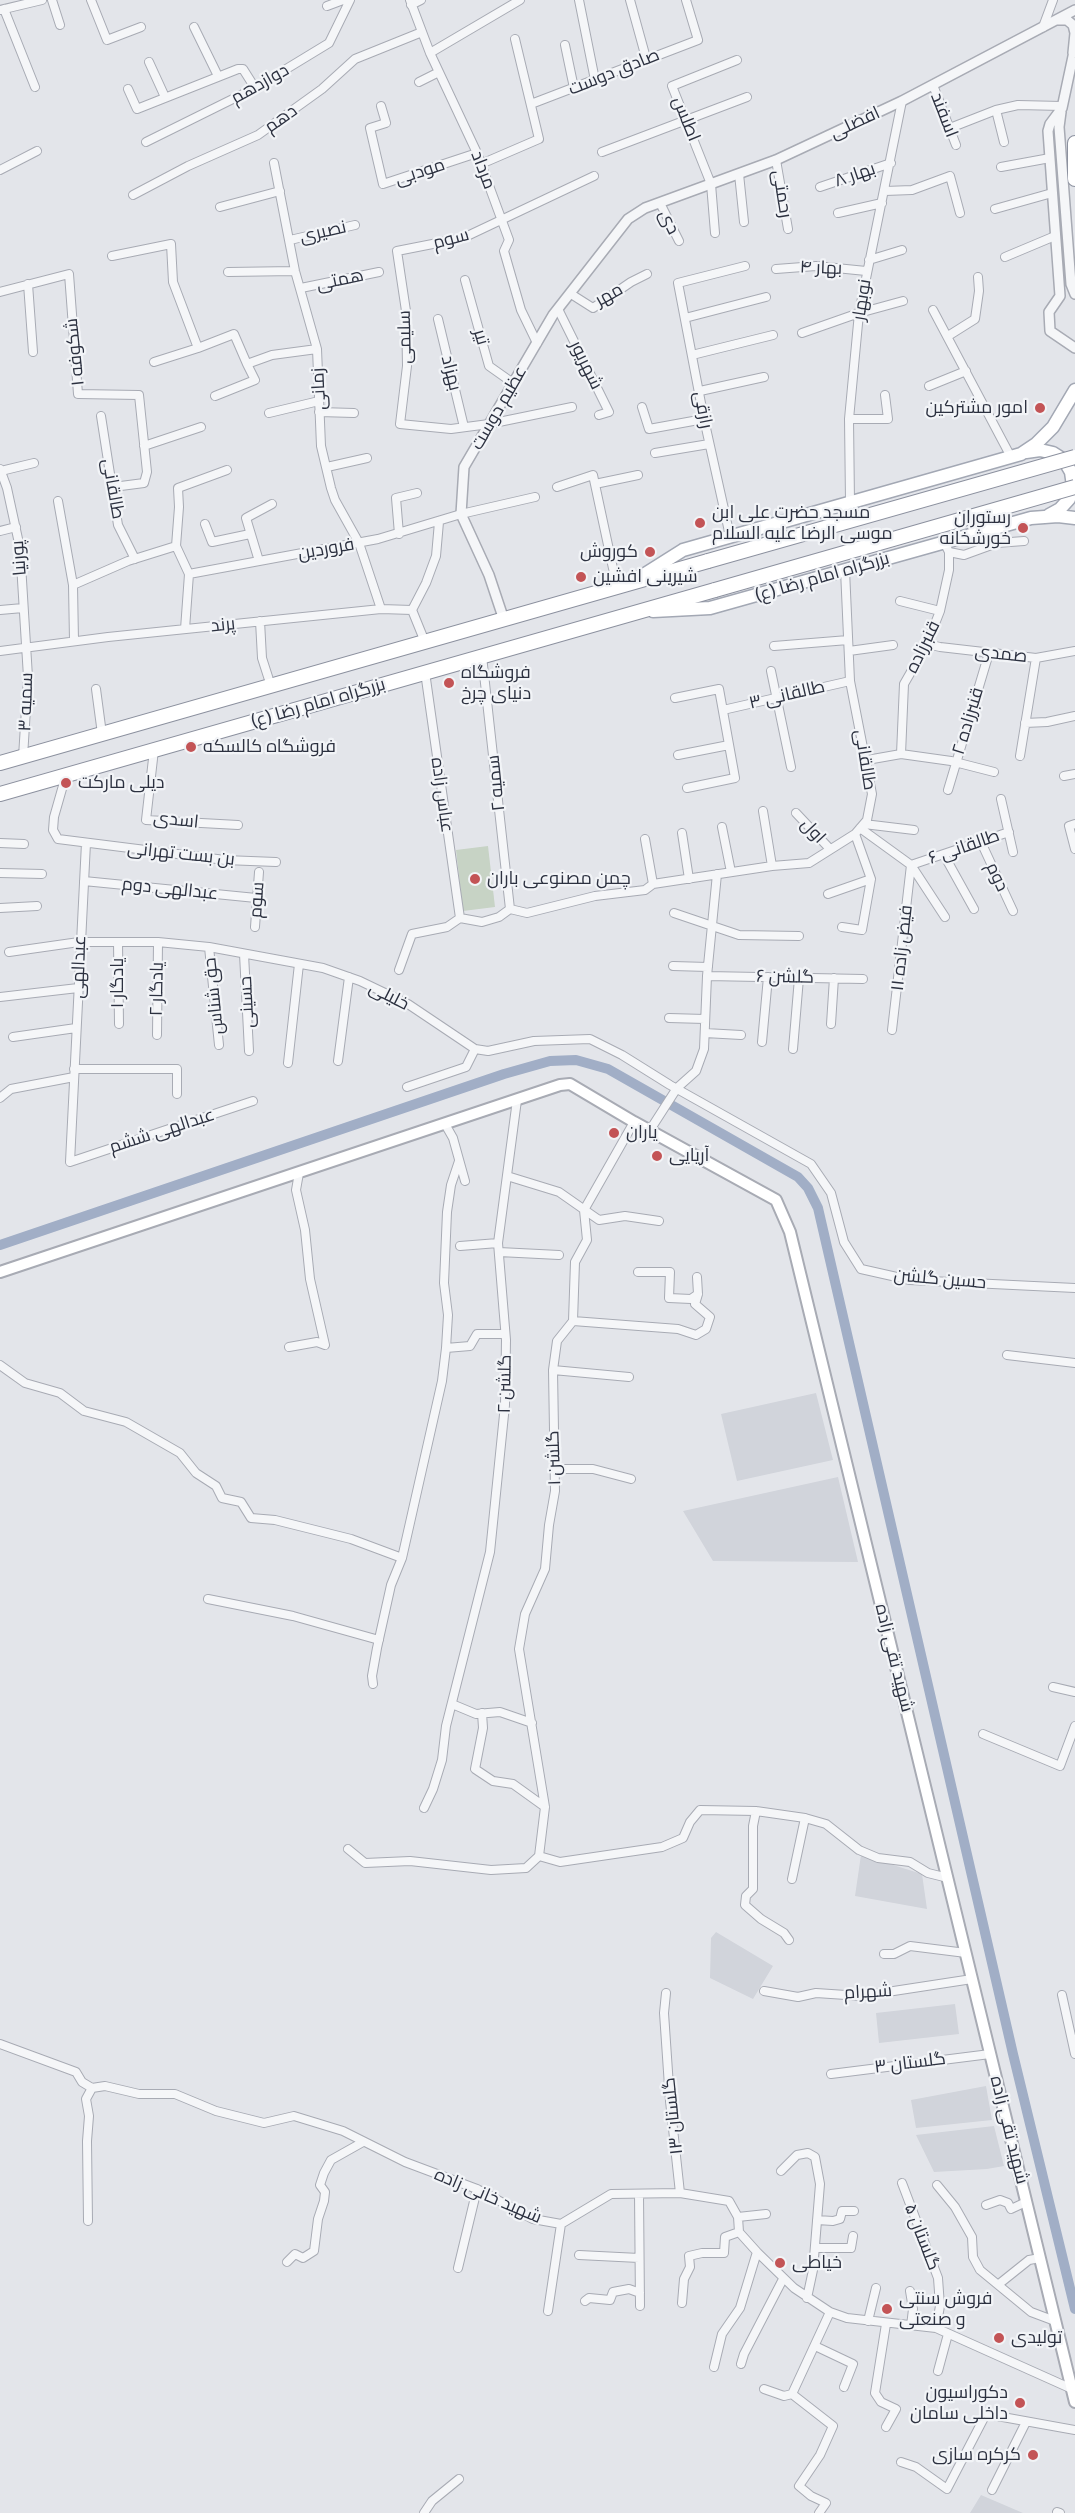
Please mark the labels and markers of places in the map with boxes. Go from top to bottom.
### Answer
place label: امور مشترکین [926,397,1028,419]
marker: امور مشترکین [1033,401,1047,415]
place label: مسجد حضرت علی ابن موسی الرضا علیه السلام [712,502,893,544]
place label: رستوران خورشخانه [940,507,1011,550]
marker: مسجد حضرت علی ابن موسی الرضا علیه السلام [693,516,707,530]
marker: رستوران خورشخانه [1016,521,1030,535]
place label: کوروش [580,541,638,563]
marker: کوروش [643,545,657,559]
place label: شیرینی افشین [593,566,698,588]
marker: شیرینی افشین [574,570,588,584]
place label: فروشگاه دنیای چرخ [461,662,531,704]
marker: فروشگاه دنیای چرخ [442,676,456,690]
place label: فروشگاه کالسکه [203,736,336,758]
marker: فروشگاه کالسکه [184,740,198,754]
place label: دیلی مارکت [78,772,165,794]
marker: دیلی مارکت [59,776,73,790]
place label: چمن مصنوعی باران [487,868,631,890]
marker: چمن مصنوعی باران [468,872,482,886]
place label: یاران [626,1122,658,1144]
marker: یاران [607,1126,621,1140]
place label: آریایی [669,1145,709,1167]
marker: آریایی [650,1149,664,1163]
place label: خیاطی [792,2252,842,2274]
marker: خیاطی [773,2256,787,2270]
place label: فروش سنتی و صنعتی [899,2288,992,2330]
marker: فروش سنتی و صنعتی [880,2302,894,2316]
place label: تولیدی [1011,2327,1062,2349]
marker: تولیدی [992,2331,1006,2345]
place label: دکوراسیون داخلی سامان [910,2382,1008,2424]
marker: دکوراسیون داخلی سامان [1013,2396,1027,2410]
place label: کرکره سازی [932,2444,1021,2466]
marker: کرکره سازی [1026,2448,1040,2462]

